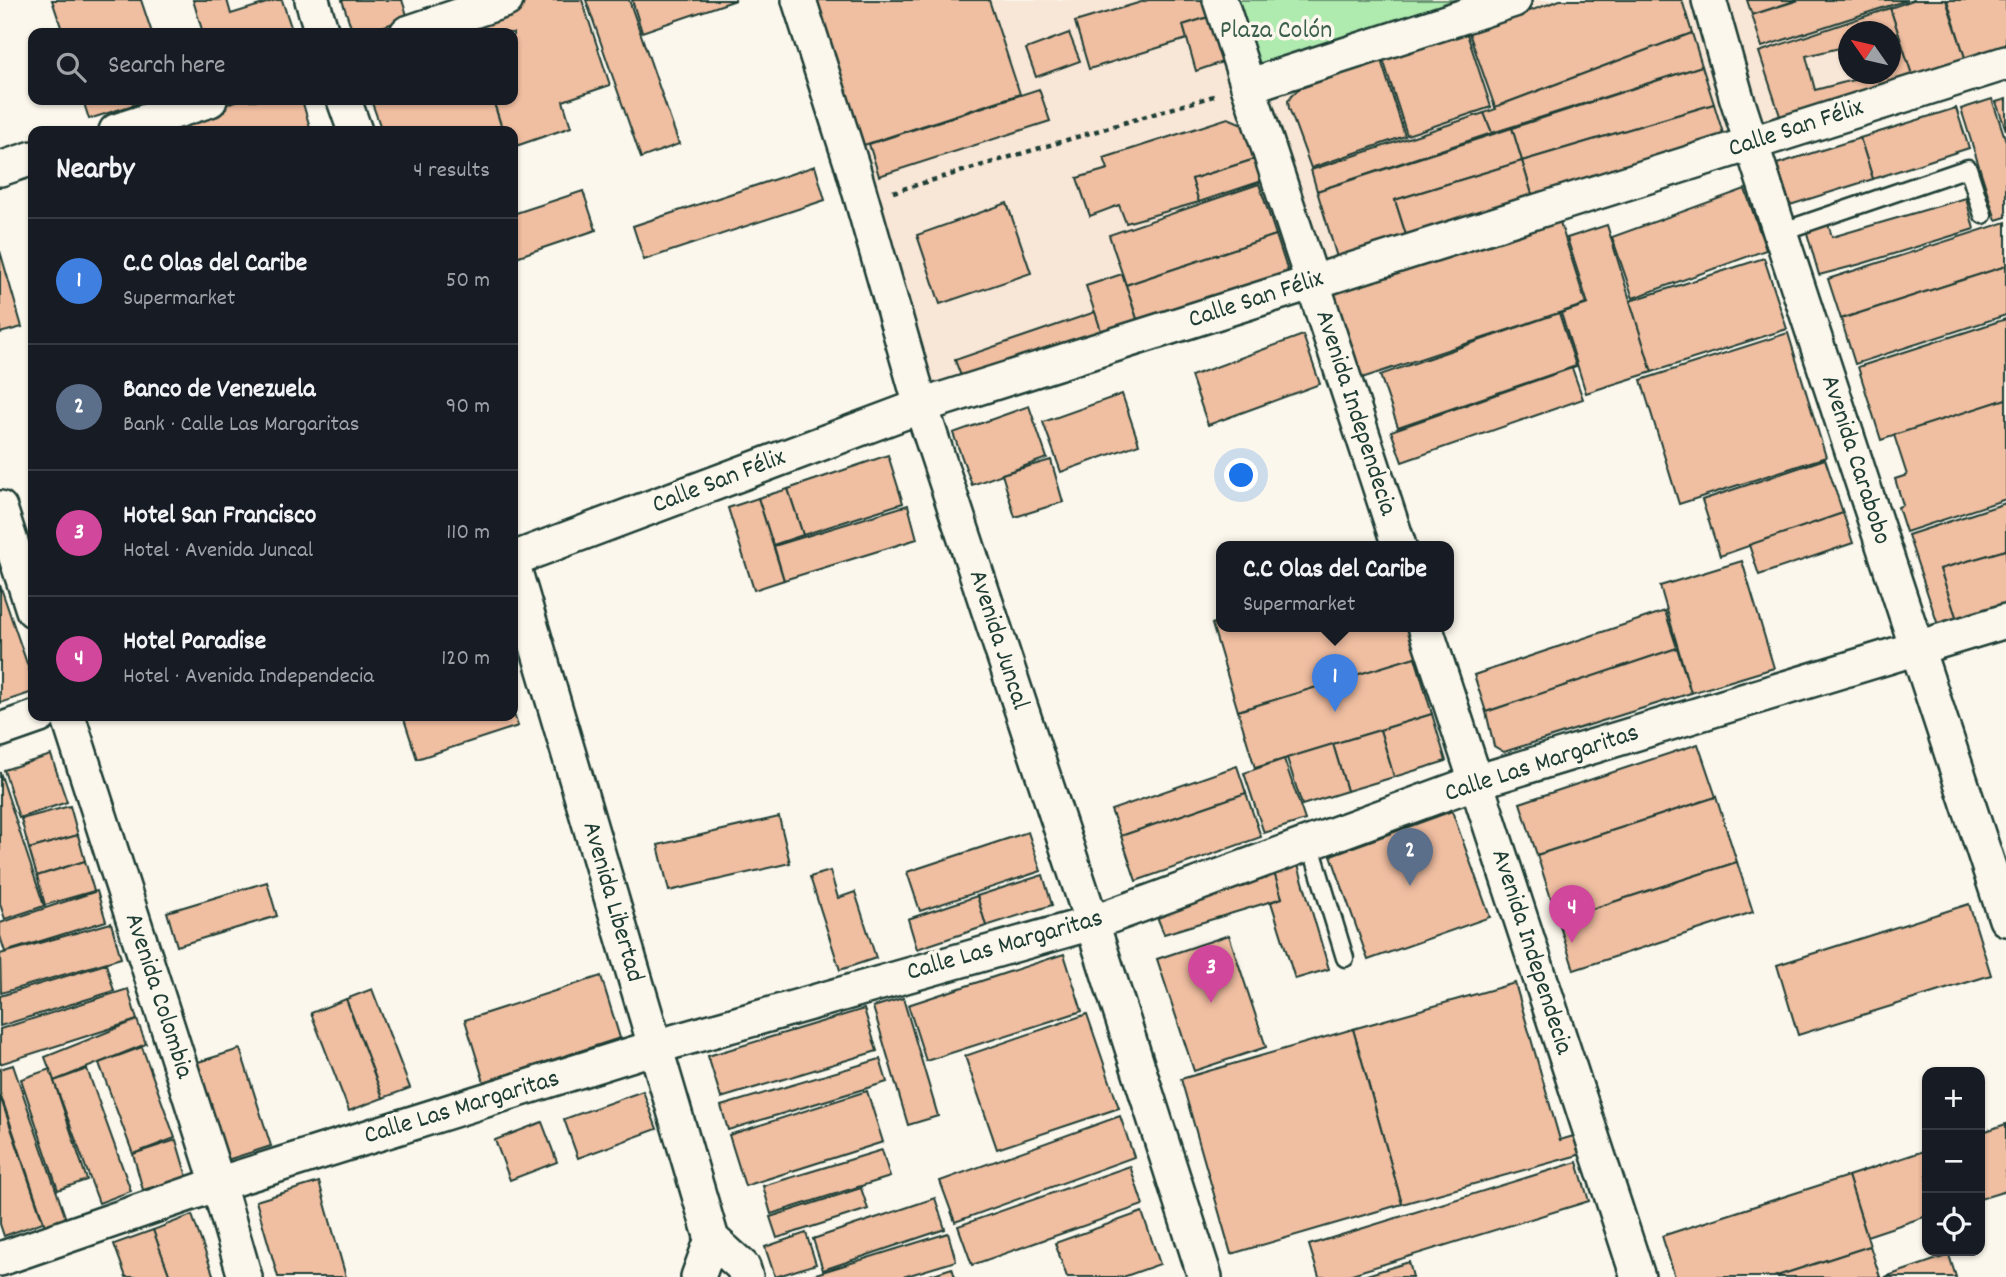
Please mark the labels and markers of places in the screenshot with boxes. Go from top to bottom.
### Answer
pin: 1 [1312,654,1358,712]
pin: 2 [1387,828,1433,886]
pin: 4 [1549,885,1595,943]
pin: 3 [1188,945,1234,1003]

